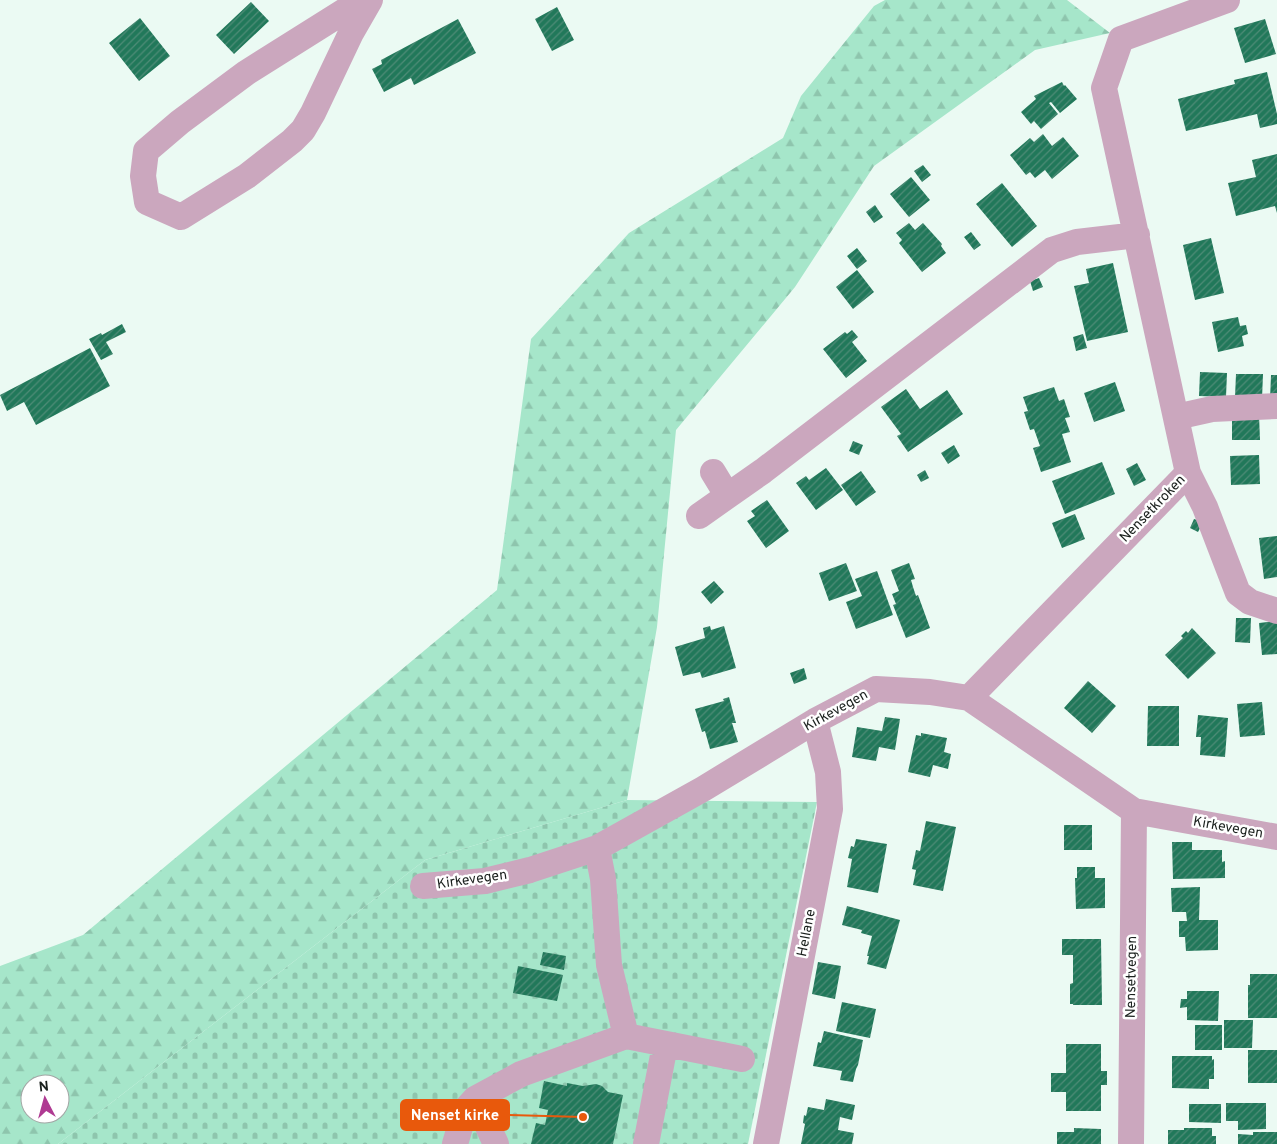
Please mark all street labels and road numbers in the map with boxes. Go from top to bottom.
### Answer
street label: Nensetkroken [1117,472,1189,546]
street label: Kirkevegen [801,686,871,736]
street label: Kirkevegen [1192,813,1264,843]
street label: Kirkevegen [436,867,508,893]
street label: Hellane [794,908,820,958]
street label: Nensetvegen [1123,936,1141,1018]

